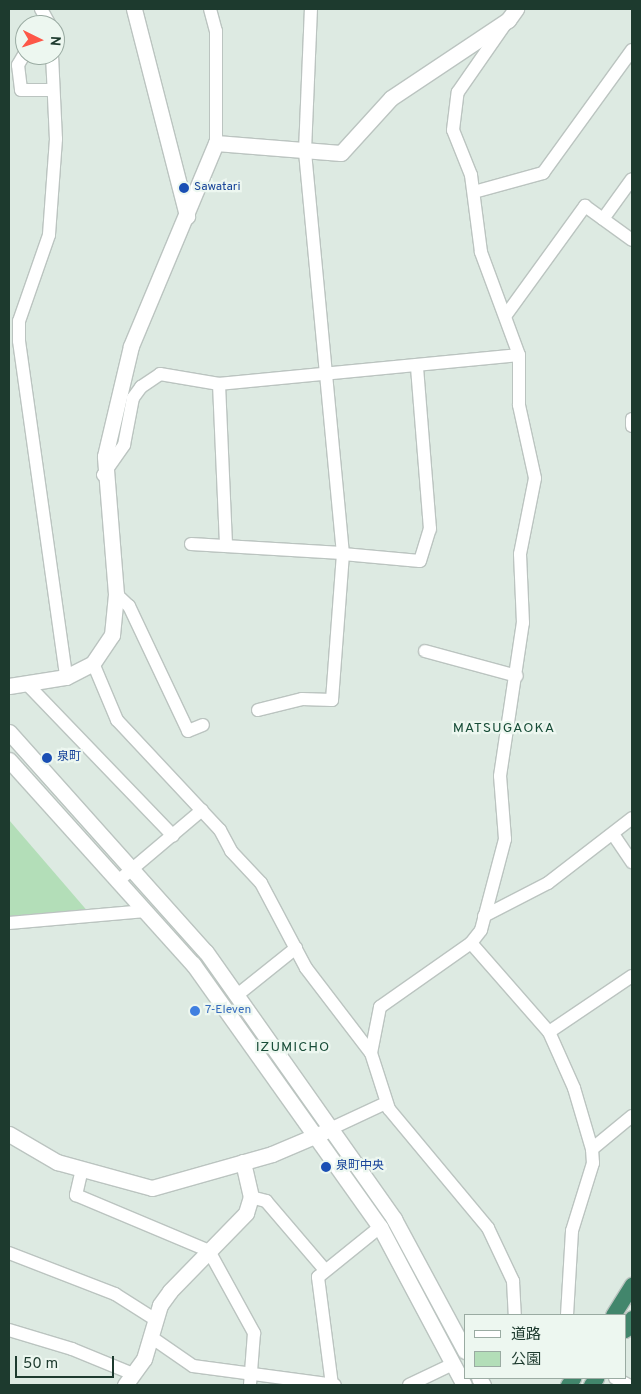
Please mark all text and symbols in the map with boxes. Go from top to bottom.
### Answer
north arrow [15,15,65,65]
text: N [46,35,63,47]
place label: Sawatari [194,181,241,195]
marker: Sawatari [178,182,190,194]
district label: MATSUGAOKA [452,721,556,737]
place label: 泉町 [57,751,81,765]
marker: 泉町 [41,752,53,764]
place label: 7-Eleven [205,1004,251,1018]
marker: 7-Eleven [189,1005,201,1017]
district label: IZUMICHO [255,1040,331,1056]
place label: 泉町中央 [336,1160,384,1174]
marker: 泉町中央 [320,1161,332,1173]
legend [463,1314,626,1379]
text: 道路 [511,1326,541,1345]
scale bar [18,1346,116,1378]
text: 公園 [511,1351,541,1370]
text: 50 m [23,1355,58,1374]

